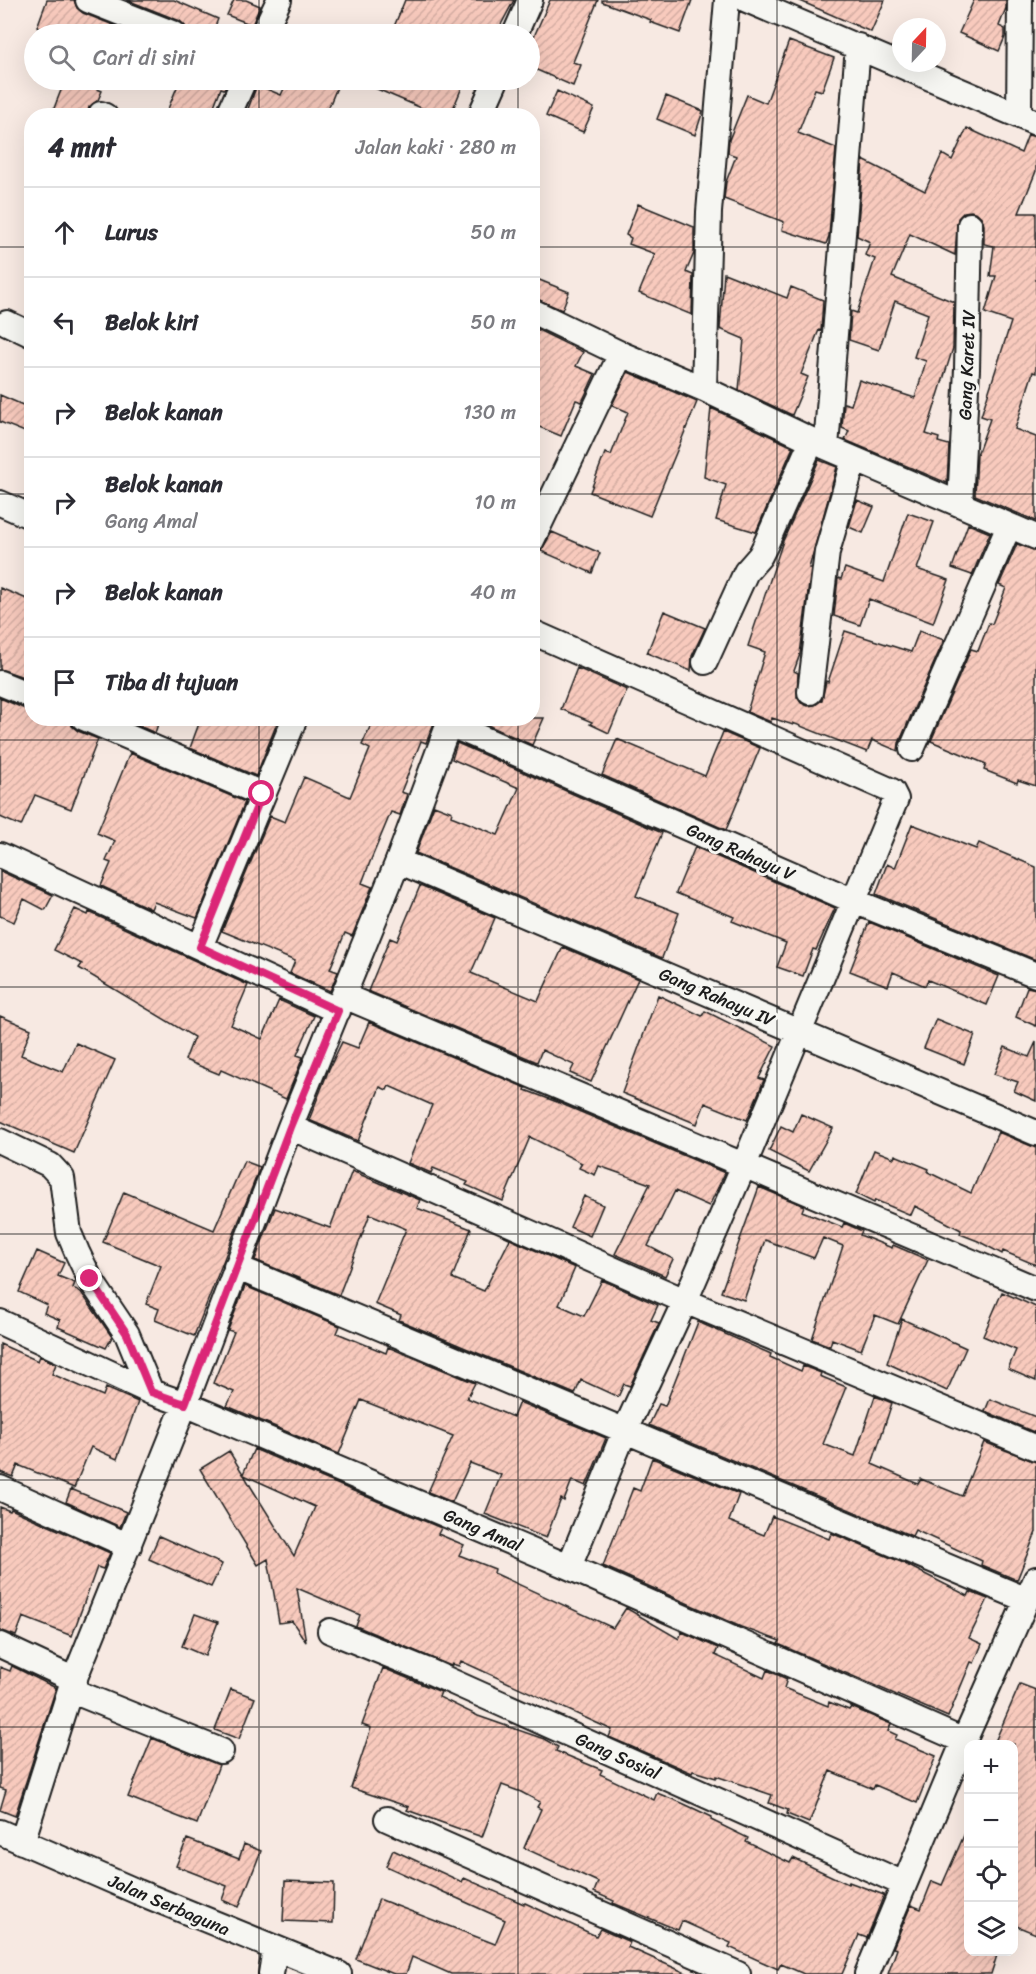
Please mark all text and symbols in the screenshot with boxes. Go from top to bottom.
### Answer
north arrow [892,18,946,72]
search box [24,24,540,90]
text: Cari di sini [93,38,195,77]
icon: search [45,41,78,74]
text: 4 mnt [48,124,115,170]
text: Jalan kaki · 280 m [356,130,516,165]
text: Lurus [105,213,158,252]
text: 50 m [471,215,516,250]
icon: ahead [48,216,81,249]
text: Belok kiri [105,303,198,342]
text: 50 m [471,305,516,340]
icon: left [48,306,81,339]
street label: Gang Karet IV [949,309,985,421]
text: Belok kanan [105,393,223,432]
text: 130 m [463,395,516,430]
icon: right [48,396,81,429]
text: Belok kanan [105,465,223,504]
text: 10 m [474,485,516,520]
icon: right [48,486,81,519]
text: Gang Amal [105,504,198,539]
text: Belok kanan [105,573,223,612]
text: 40 m [470,575,516,610]
icon: right [48,576,81,609]
text: Tiba di tujuan [105,663,238,702]
icon: arrive [48,666,81,699]
route start [248,780,274,806]
street label: Gang Rahayu V [681,814,801,890]
street label: Gang Rahayu IV [654,958,780,1036]
route end [76,1265,102,1291]
street label: Gang Amal [438,1499,528,1561]
street label: Gang Sosial [570,1723,667,1789]
map controls [964,1740,1018,1956]
button: + [964,1740,1018,1794]
button: − [964,1794,1018,1848]
button: locate [964,1848,1018,1902]
street label: Jalan Serbaguna [102,1865,235,1945]
button: layers [964,1902,1018,1956]

